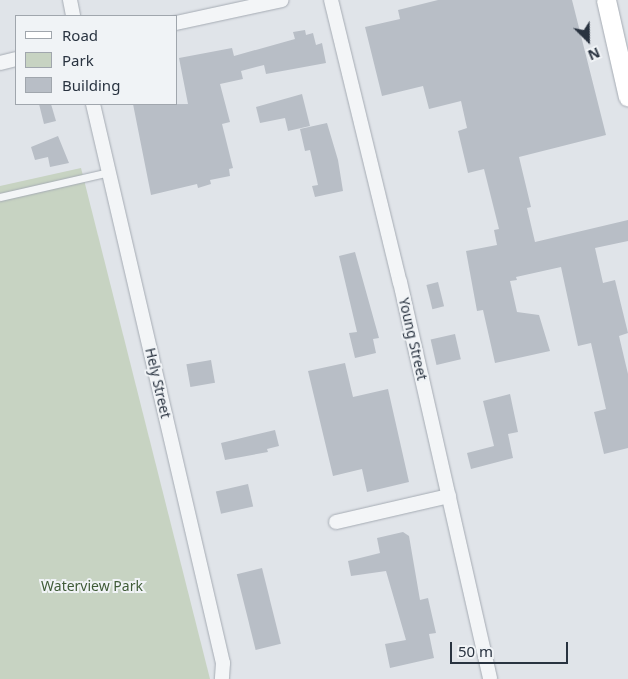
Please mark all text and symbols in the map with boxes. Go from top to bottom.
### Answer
legend [15,15,178,105]
north arrow [563,15,613,65]
text: Road [62,25,98,45]
text: N [585,43,603,65]
text: Park [62,50,94,70]
text: Building [62,75,120,95]
street label: Young Street [395,296,431,382]
street label: Hely Street [142,346,174,420]
park label: Waterview Park [41,578,143,594]
scale bar [453,632,570,664]
text: 50 m [458,641,493,661]

